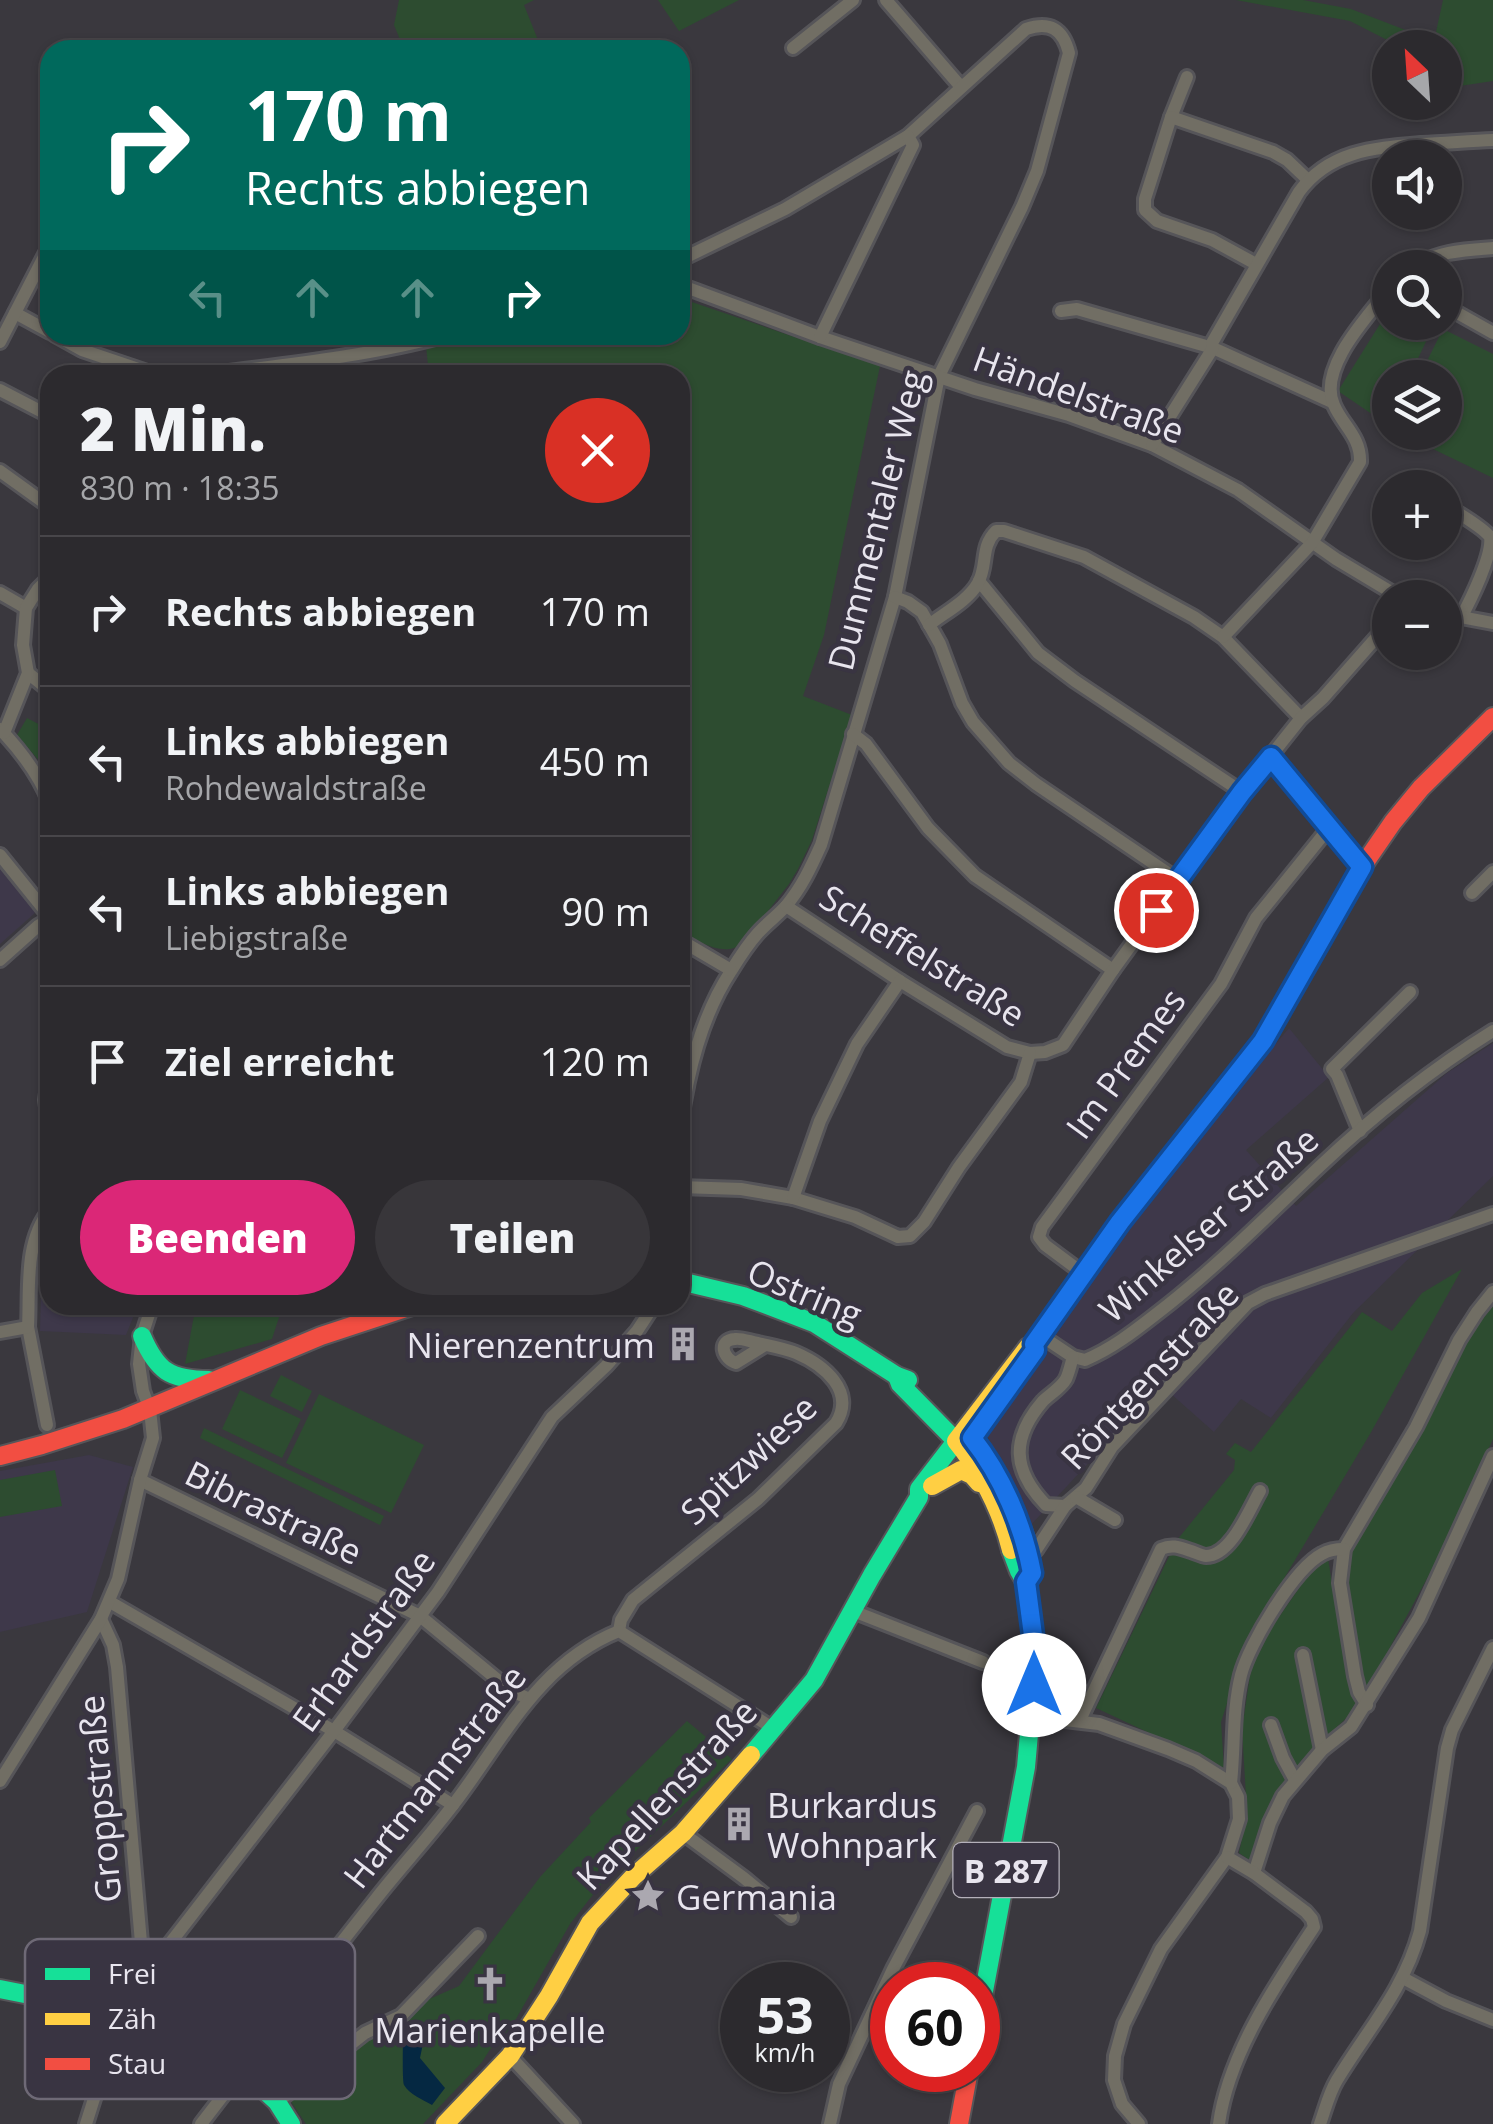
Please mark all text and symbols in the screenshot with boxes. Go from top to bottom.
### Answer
north arrow [1372,30,1462,120]
map controls [1372,30,1462,670]
text: 170 m [245,66,452,162]
icon: right [80,80,210,210]
button: sound [1372,140,1462,230]
text: Rechts abbiegen [245,157,590,218]
button: search [1372,250,1462,340]
icon: left [180,270,235,325]
icon: ahead [285,270,340,325]
icon: ahead [390,270,445,325]
icon: right [495,270,550,325]
street label: Händelstraße [967,334,1191,454]
button: layers [1372,360,1462,450]
street label: Dummentaler Weg [816,365,936,675]
text: 2 Min. [80,387,266,469]
button: close [545,398,650,503]
text: 830 m · 18:35 [80,466,279,509]
button: + [1372,470,1462,560]
button: − [1372,580,1462,670]
icon: right [80,584,135,639]
text: Rechts abbiegen [165,585,476,637]
text: 170 m [540,585,650,637]
text: Links abbiegen [165,714,449,766]
icon: left [80,734,135,789]
text: 450 m [540,735,650,787]
text: Rohdewaldstraße [165,766,427,809]
text: Links abbiegen [165,864,449,916]
pin [1114,868,1199,953]
street label: Scheffelstraße [812,873,1034,1037]
icon: arrive [1129,883,1184,938]
icon: left [80,884,135,939]
text: 90 m [561,885,650,937]
text: Liebigstraße [165,916,348,959]
street label: Im Premes [1055,978,1195,1148]
icon: arrive [80,1034,135,1089]
text: Ziel erreicht [165,1035,395,1087]
text: 120 m [540,1035,650,1087]
street label: Winkelser Straße [1088,1116,1328,1332]
button: Beenden [80,1180,355,1295]
button: Teilen [375,1180,650,1295]
street label: Ostring [741,1247,869,1337]
street label: Röntgenstraße [1050,1271,1248,1479]
place label: Nierenzentrum [407,1321,655,1368]
building icon: Nierenzentrum [664,1325,702,1363]
street label: Spitzwiese [670,1384,826,1534]
street label: Bibrastraße [178,1449,370,1575]
street label: Erhardstraße [281,1539,445,1741]
position arrow [982,1633,1086,1737]
street label: Hartmannstraße [332,1655,536,1897]
street label: Kapellenstraße [565,1688,767,1900]
street label: Groppstraße [67,1693,131,1905]
place label: Burkardus Wohnpark [767,1781,937,1868]
building icon: Burkardus Wohnpark [720,1805,758,1843]
road number: B 287 [954,1843,1058,1897]
place label: Germania [676,1873,837,1920]
place icon: Germania [629,1877,667,1915]
legend [25,1939,355,2099]
text: Frei [108,1954,157,1992]
speed limit sign: 60 [870,1962,1000,2092]
church icon: Marienkapelle [471,1965,509,2003]
text: 53 [756,1981,814,2049]
text: Zäh [108,1999,157,2037]
place label: Marienkapelle [374,2006,606,2053]
text: km/h [755,2035,815,2069]
text: Stau [108,2044,166,2082]

